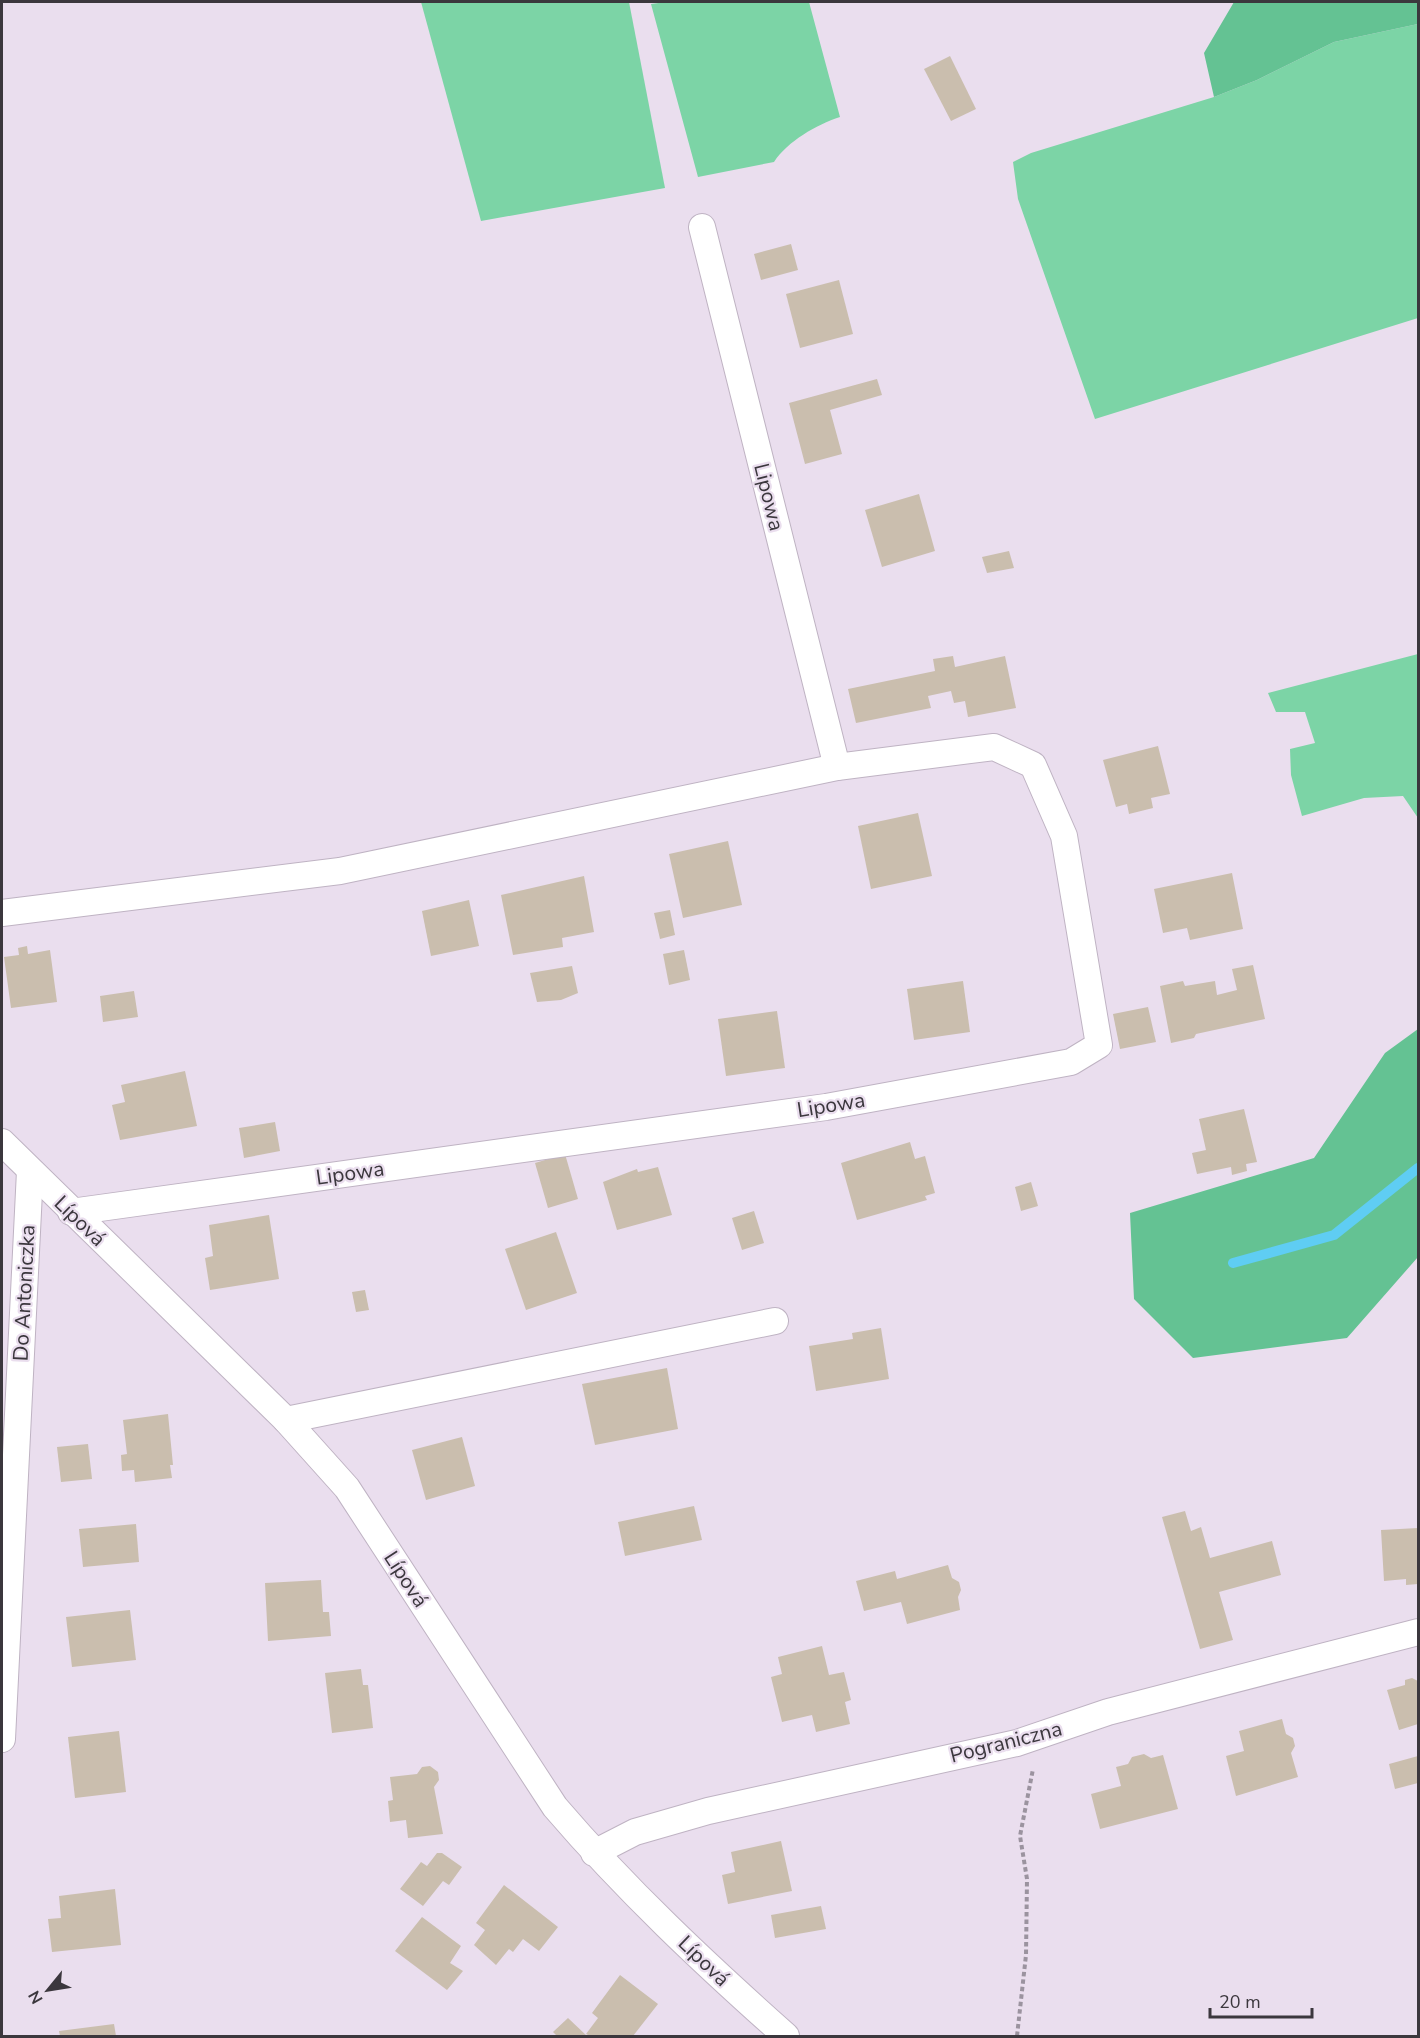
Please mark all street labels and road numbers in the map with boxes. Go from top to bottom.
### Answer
street label: Lipowa [747,460,791,534]
street label: Lipowa [795,1086,867,1124]
street label: Lipowa [314,1154,386,1192]
street label: Lípová [48,1189,112,1253]
street label: Do Antoniczka [6,1224,42,1362]
street label: Lípová [377,1545,435,1613]
street label: Pograniczna [947,1715,1065,1769]
street label: Lípová [672,1929,736,1993]

